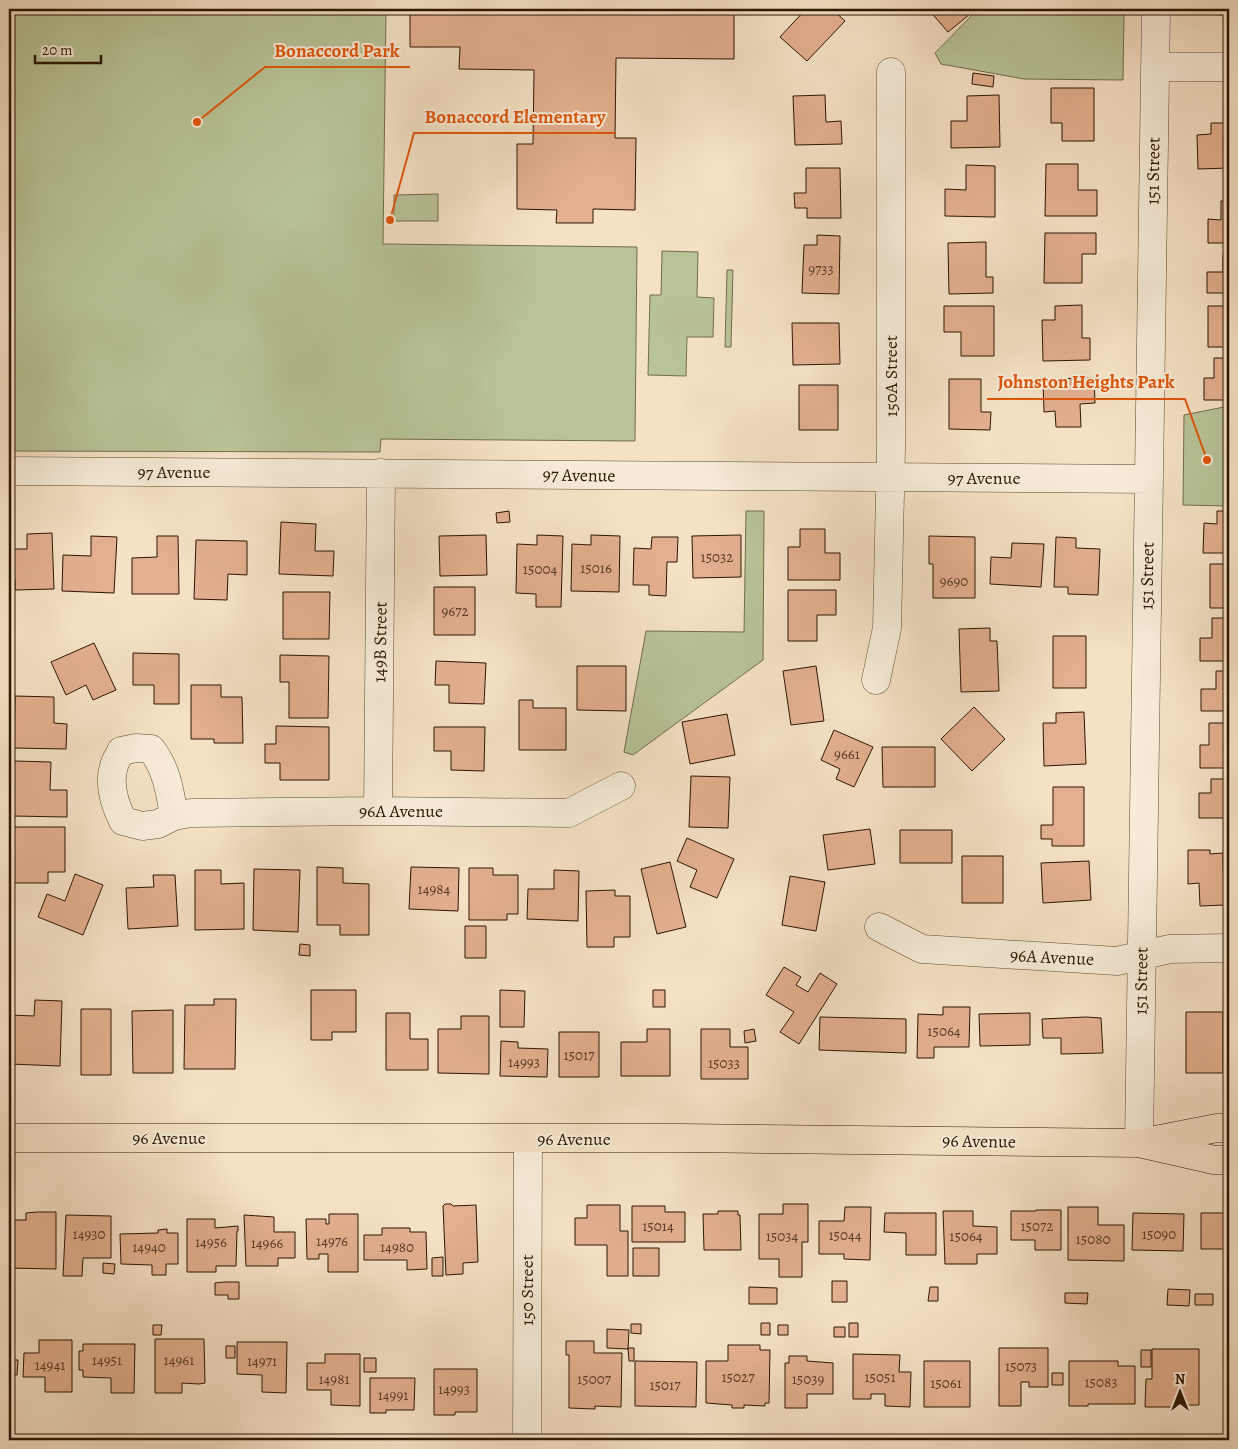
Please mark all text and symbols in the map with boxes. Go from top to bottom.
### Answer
scale bar [35,32,101,64]
callout: Bonaccord Park [265,33,410,67]
text: Bonaccord Park [274,38,400,64]
text: 20 m [42,40,73,60]
callout: Bonaccord Elementary [414,99,615,133]
text: Bonaccord Elementary [424,104,607,130]
street label: 151 Street [1140,137,1166,205]
house number: 9733 [808,259,834,279]
street label: 150A Street [879,335,903,417]
callout: Johnston Heights Park [987,365,1185,399]
text: Johnston Heights Park [997,369,1175,395]
street label: 97 Avenue [138,460,210,484]
street label: 97 Avenue [542,462,616,488]
street label: 97 Avenue [948,466,1020,490]
street label: 151 Street [1134,542,1160,610]
house number: 15032 [701,547,733,567]
house number: 15016 [580,558,612,578]
house number: 15004 [523,559,557,579]
house number: 9690 [940,571,968,591]
street label: 149B Street [367,601,393,683]
house number: 9672 [441,601,469,621]
house number: 9661 [834,744,860,764]
street label: 96A Avenue [359,799,443,823]
house number: 14984 [418,879,451,899]
street label: 96A Avenue [1009,943,1095,971]
street label: 151 Street [1128,947,1154,1015]
house number: 15064 [927,1021,961,1041]
house number: 15017 [563,1045,595,1065]
house number: 14993 [508,1052,540,1072]
house number: 15033 [708,1053,740,1073]
street label: 96 Avenue [132,1126,206,1150]
street label: 96 Avenue [537,1127,611,1151]
street label: 96 Avenue [942,1128,1016,1154]
house number: 15014 [642,1216,674,1236]
house number: 15072 [1020,1216,1054,1236]
house number: 14930 [73,1224,106,1244]
house number: 15090 [1142,1224,1176,1244]
house number: 15044 [828,1225,862,1245]
house number: 15034 [766,1226,799,1246]
house number: 15064 [949,1226,983,1246]
house number: 15080 [1076,1229,1110,1249]
house number: 14976 [316,1231,348,1251]
house number: 14956 [195,1232,227,1252]
house number: 14966 [251,1233,283,1253]
house number: 14940 [132,1237,166,1257]
house number: 14980 [380,1237,414,1257]
street label: 150 Street [515,1254,539,1326]
house number: 14951 [92,1350,122,1370]
house number: 14961 [164,1350,194,1370]
house number: 14971 [247,1351,277,1371]
house number: 14941 [35,1355,65,1375]
house number: 15073 [1005,1356,1037,1376]
north arrow [1156,1366,1206,1416]
house number: 15027 [721,1367,755,1387]
house number: 15051 [864,1367,896,1387]
house number: 14981 [318,1369,350,1389]
house number: 15007 [577,1369,612,1389]
house number: 15039 [792,1369,824,1389]
text: N [1175,1370,1185,1389]
house number: 15083 [1084,1372,1118,1392]
house number: 15061 [930,1373,962,1393]
house number: 15017 [649,1375,681,1395]
house number: 14993 [438,1379,470,1399]
house number: 14991 [378,1385,408,1405]

